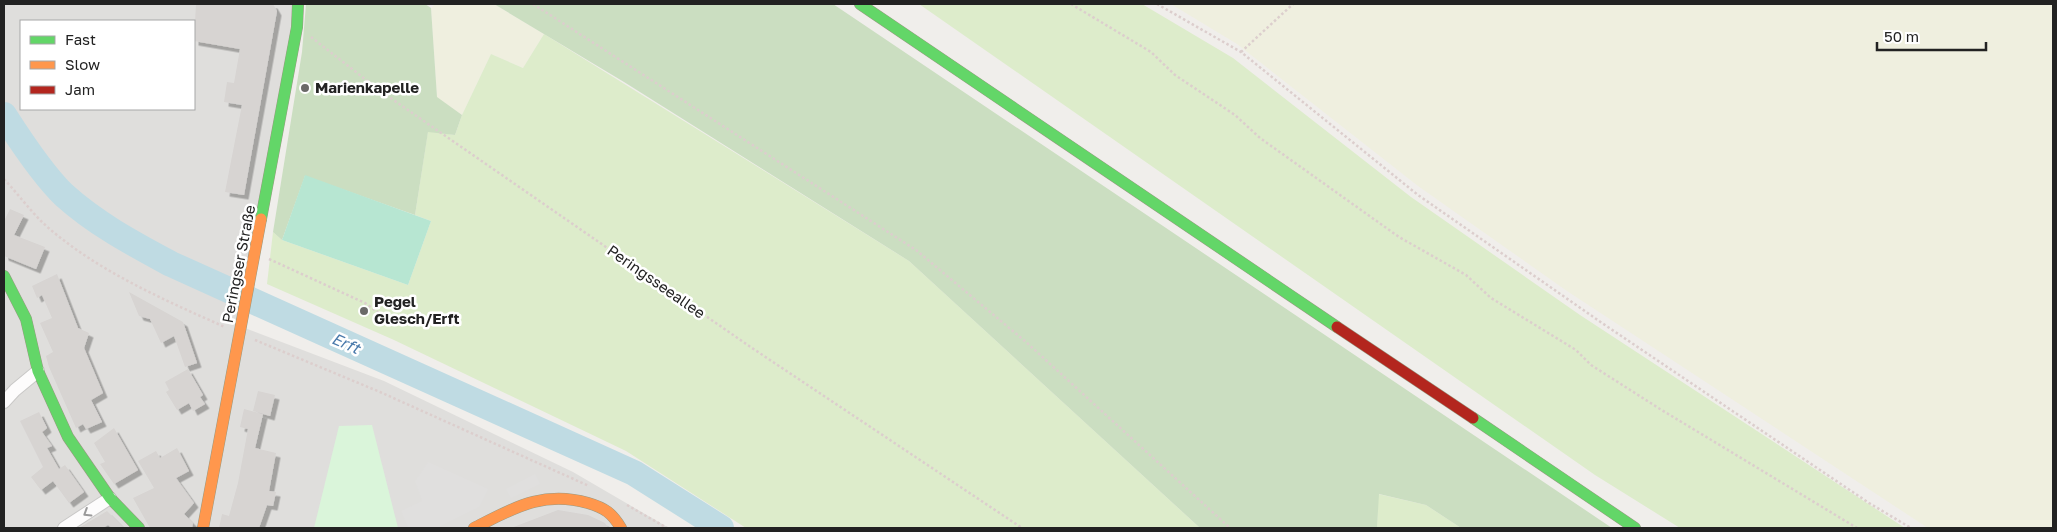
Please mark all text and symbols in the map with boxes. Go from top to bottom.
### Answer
legend [20,20,195,110]
scale bar [1877,20,1986,52]
text: 50 m [1884,27,1919,45]
text: Fast [65,30,96,48]
text: Slow [65,55,100,73]
place label: Marienkapelle [315,78,419,96]
text: Jam [65,80,95,98]
marker: Marienkapelle [299,82,311,94]
street label: Peringser Straße [218,203,258,324]
street label: Peringsseeallee [604,241,709,322]
place label: Pegel Glesch/Erft [374,292,459,327]
marker: Pegel Glesch/Erft [358,305,370,317]
water label: Erft [329,328,365,359]
one-way arrow [83,507,92,517]

